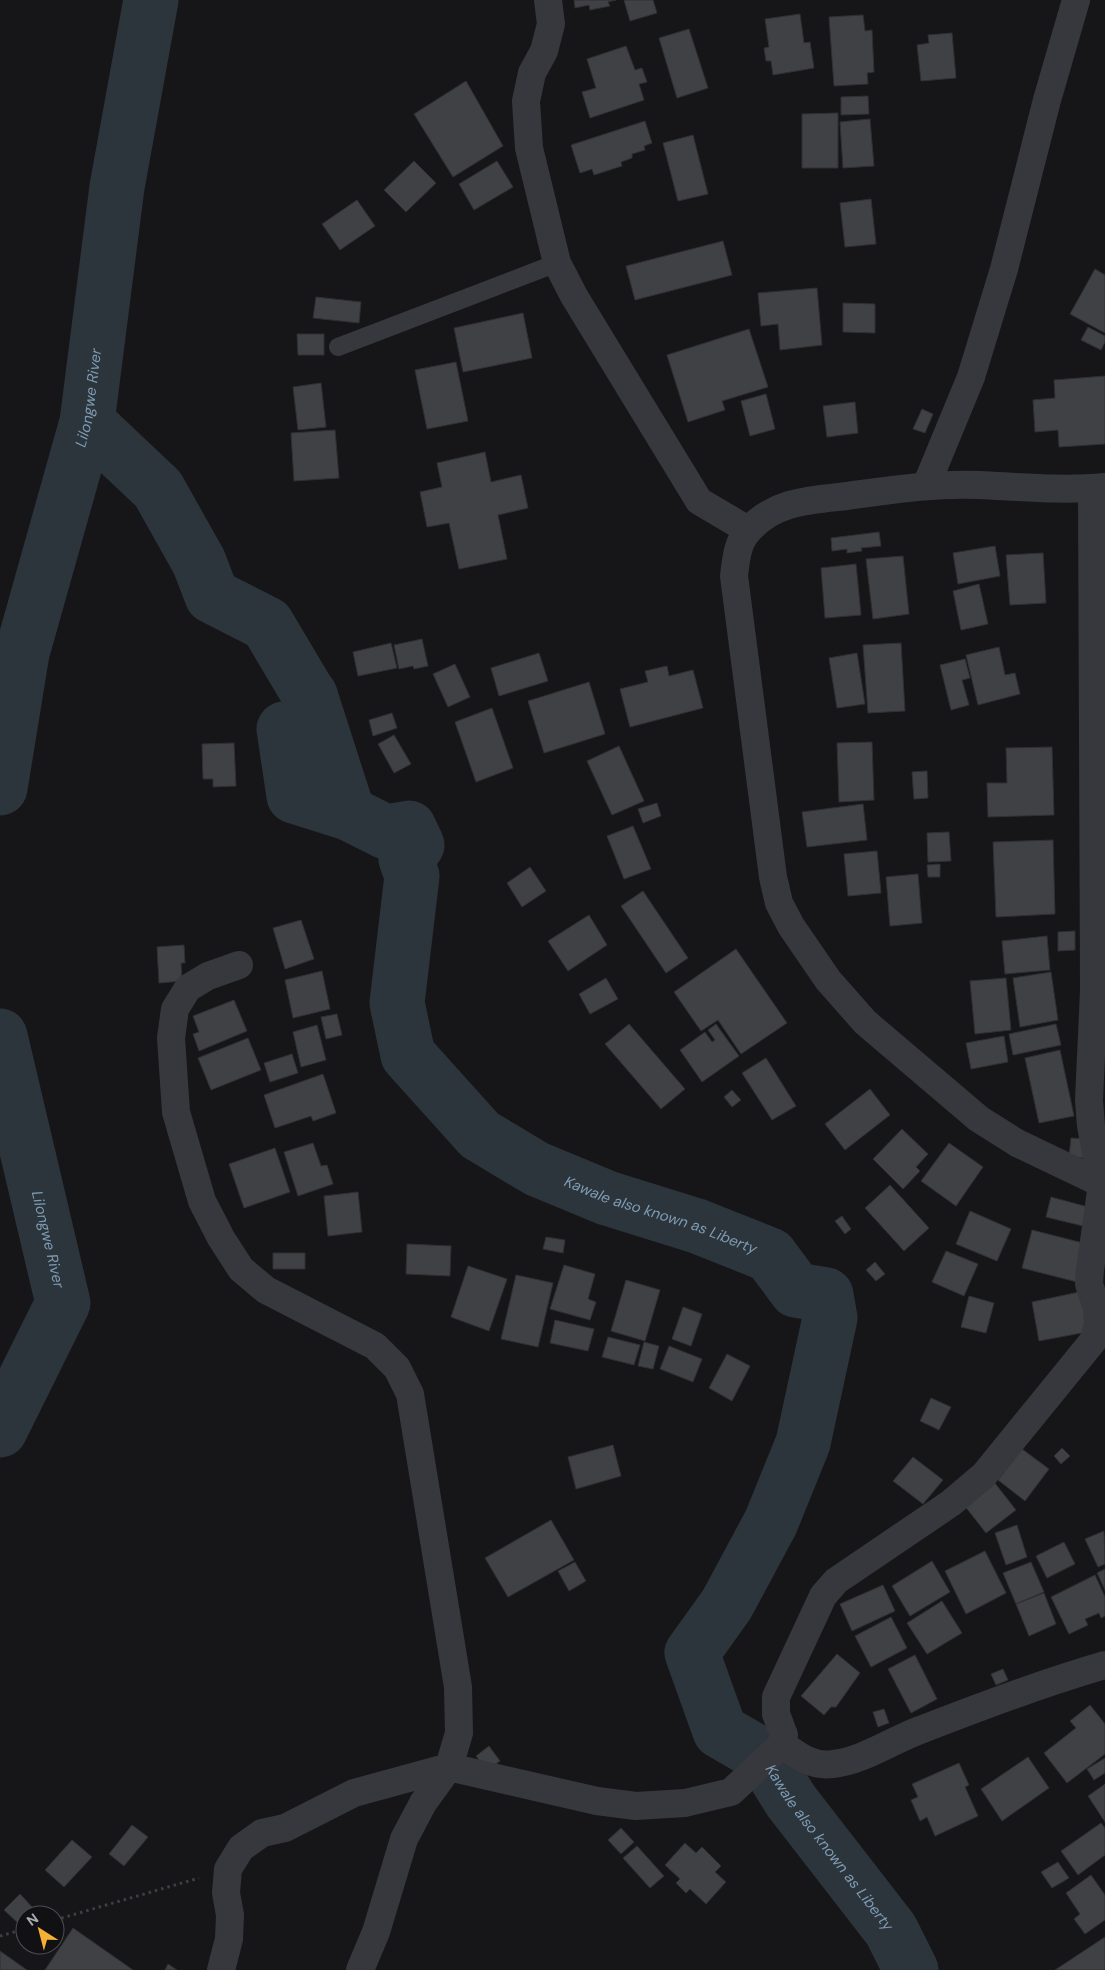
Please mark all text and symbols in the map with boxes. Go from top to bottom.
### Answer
water label: Lilongwe River [70,347,106,449]
water label: Kawale also known as Liberty [561,1171,761,1259]
water label: Lilongwe River [27,1189,69,1291]
water label: Kawale also known as Liberty [761,1761,898,1936]
north arrow [15,1905,65,1955]
text: N [23,1909,42,1930]

